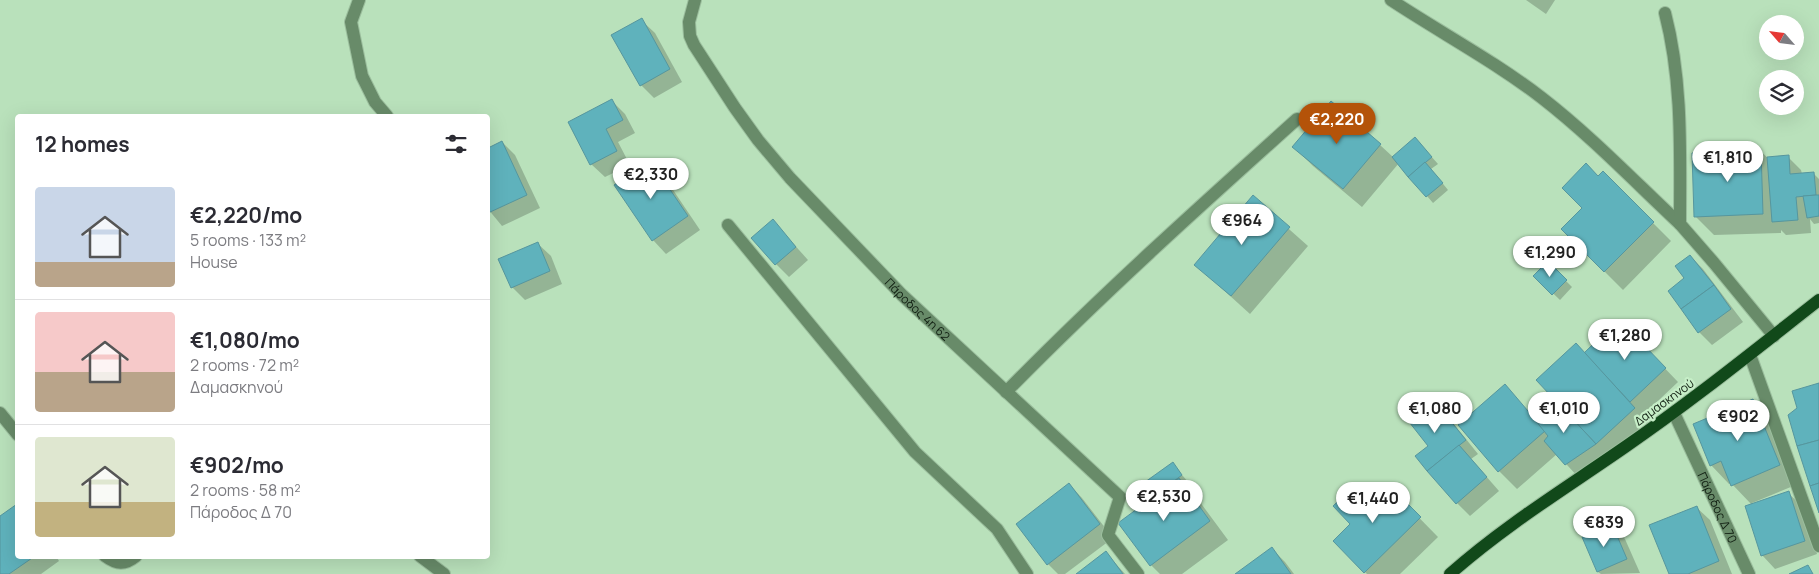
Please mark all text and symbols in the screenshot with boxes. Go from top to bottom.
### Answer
north arrow [1759,15,1804,60]
map controls [1759,15,1804,115]
button: layers [1759,70,1804,115]
pin: €2,220 [1296,102,1378,145]
text: €2,220 [1310,108,1364,130]
text: 12 homes [35,130,130,158]
icon: filters [442,130,470,158]
pin: €1,810 [1687,140,1769,183]
text: €1,810 [1703,146,1753,168]
pin: €2,330 [610,158,692,200]
text: €2,330 [624,163,678,185]
text: €2,220/mo [190,201,302,229]
pin: €964 [1212,204,1272,246]
icon: home [75,207,135,267]
text: €964 [1222,209,1262,231]
text: 5 rooms · 133 m² [190,229,306,251]
pin: €1,290 [1509,236,1591,278]
text: €1,290 [1524,241,1576,263]
text: House [190,251,238,273]
street label: Πάροδος 4η 62 [881,274,954,344]
pin: €1,280 [1584,318,1666,361]
text: €1,280 [1599,324,1651,346]
text: €1,080/mo [190,326,300,354]
icon: home [75,332,135,392]
text: 2 rooms · 72 m² [190,354,299,376]
street label: Δαμασκηνού [1631,375,1697,429]
text: Δαμασκηνού [190,376,283,398]
pin: €1,080 [1394,392,1476,434]
pin: €1,010 [1523,392,1605,434]
text: €1,080 [1409,397,1462,419]
text: €1,010 [1539,397,1589,419]
pin: €902 [1708,400,1768,442]
text: €902 [1718,405,1758,427]
text: €902/mo [190,451,284,479]
icon: home [75,457,135,517]
street label: Πάροδος Δ 70 [1694,469,1742,546]
text: 2 rooms · 58 m² [190,479,301,501]
pin: €2,530 [1123,480,1205,522]
pin: €1,440 [1332,482,1414,524]
text: €2,530 [1137,485,1191,507]
text: €1,440 [1347,487,1399,509]
text: Πάροδος Δ 70 [190,501,292,523]
pin: €839 [1574,506,1634,548]
text: €839 [1584,511,1624,533]

